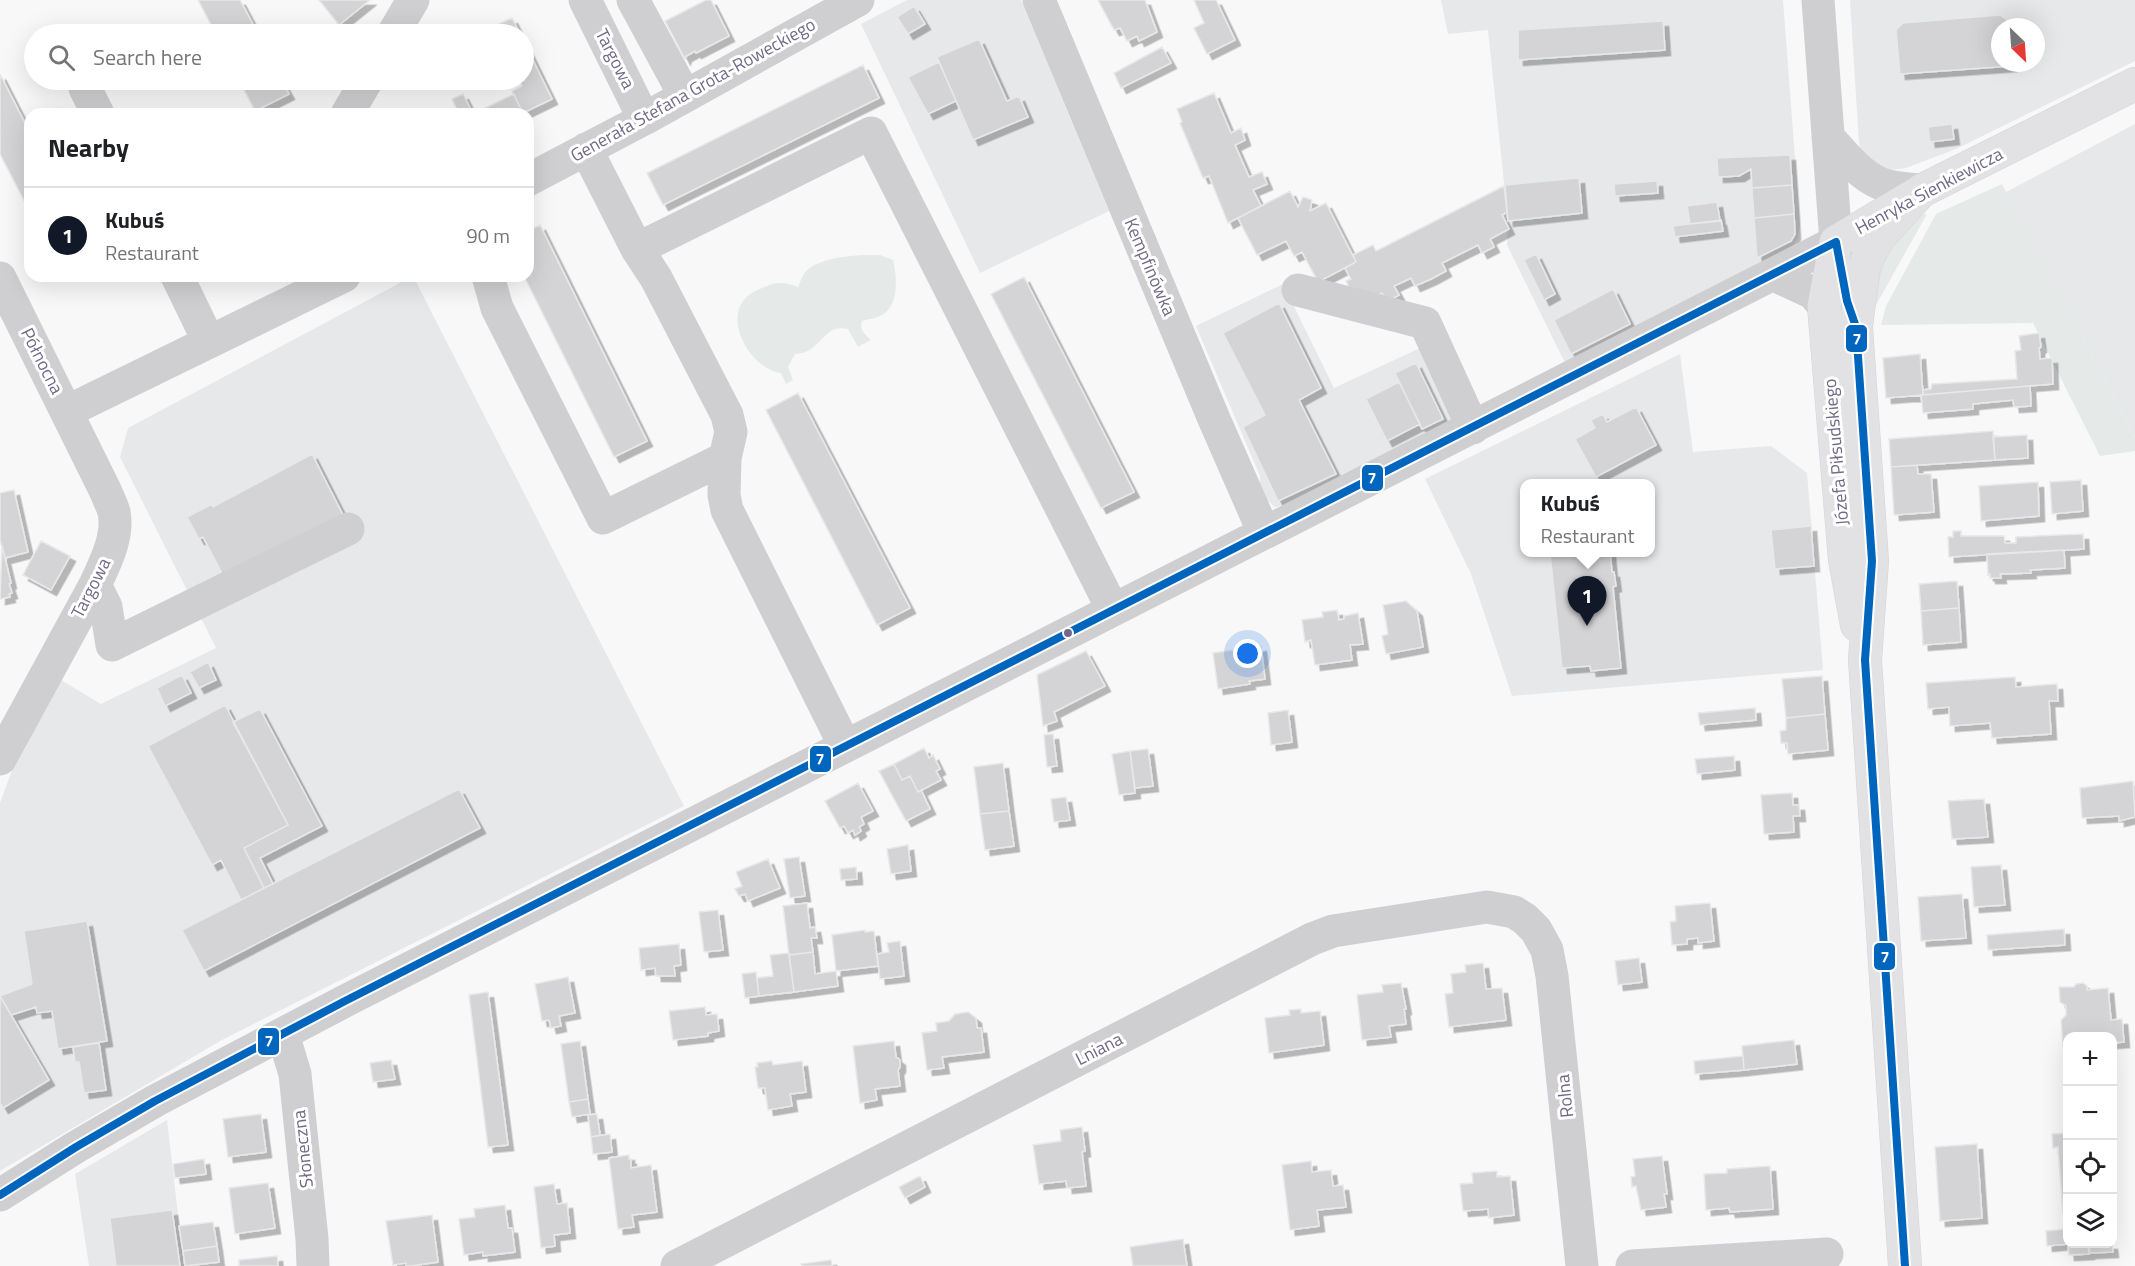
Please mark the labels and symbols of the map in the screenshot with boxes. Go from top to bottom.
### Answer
street label: Generała Stefana Grota-Roweckiego [565,11,820,168]
north arrow [1991,18,2045,72]
street label: Targowa [589,24,642,94]
street label: Henryka Sienkiewicza [1850,140,2008,241]
street label: Kempfinówka [1118,214,1183,320]
street label: Północna [14,323,71,399]
line badge: 7 [1845,324,1868,353]
text: 7 [1853,327,1861,351]
street label: Józefa Piłsudskiego [1816,378,1855,527]
line badge: 7 [1361,464,1384,492]
text: 7 [1368,466,1376,490]
street label: Targowa [64,553,117,623]
pin: 1 [1568,576,1606,626]
unlabelled marker [1062,627,1074,639]
your location [1233,639,1262,668]
line badge: 7 [809,745,832,773]
text: 7 [816,747,824,771]
line badge: 7 [1873,942,1896,971]
text: 7 [1881,945,1889,969]
street label: Lniana [1070,1025,1127,1072]
line badge: 7 [257,1027,280,1056]
text: 7 [265,1029,273,1053]
street label: Rolna [1549,1073,1580,1119]
street label: Słoneczna [285,1109,320,1189]

